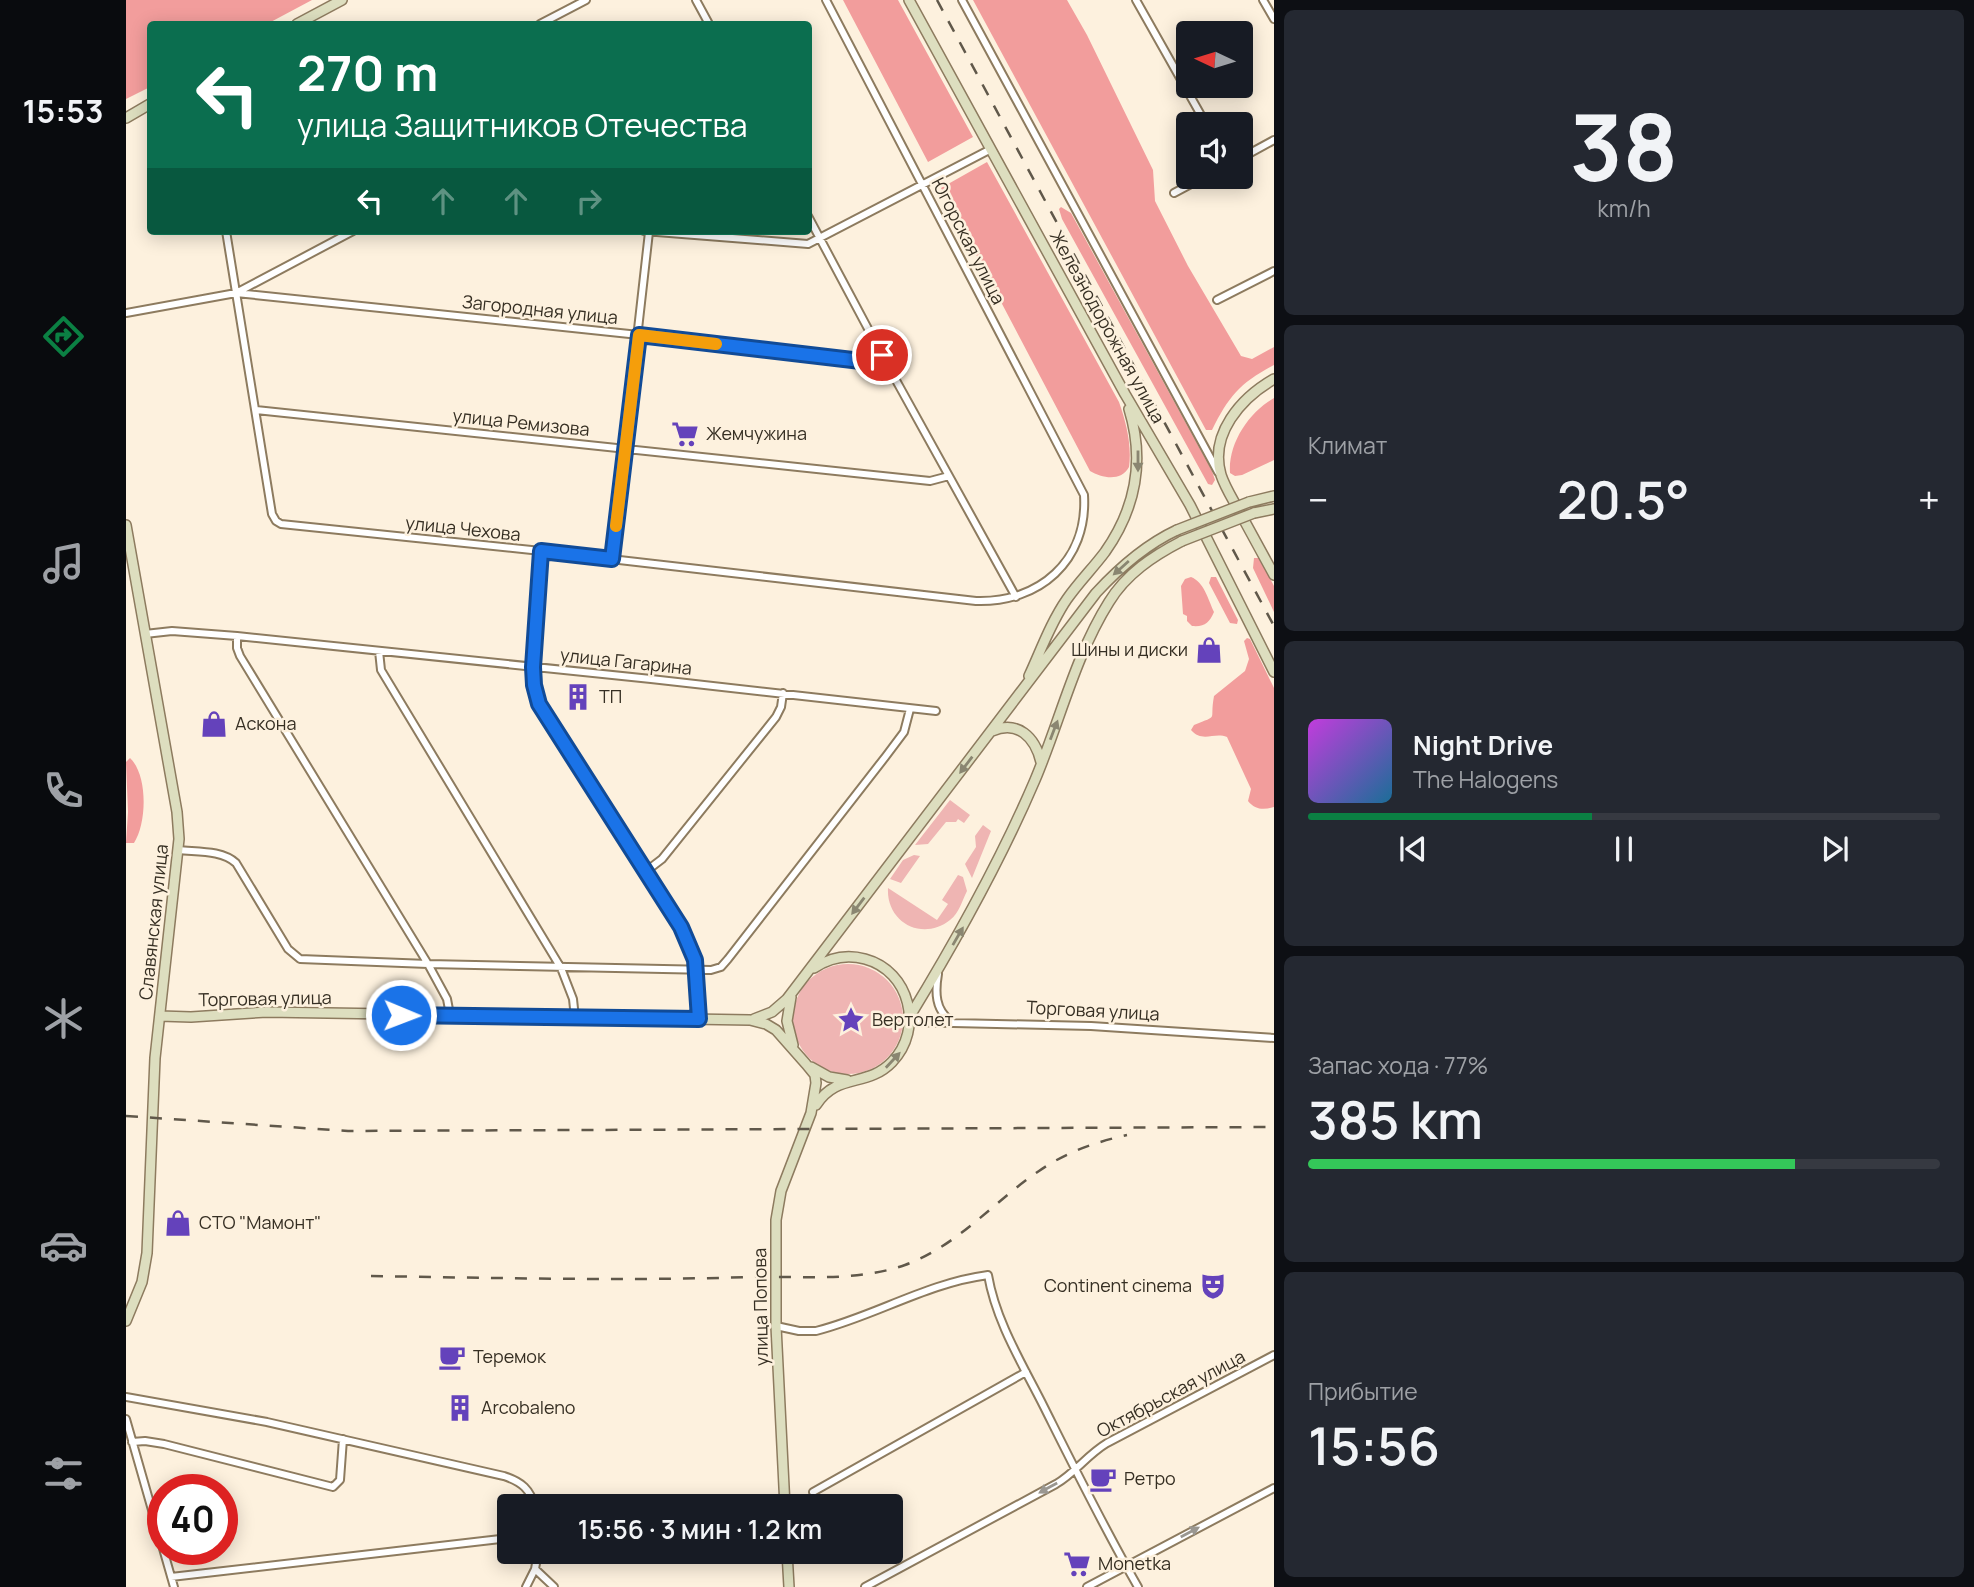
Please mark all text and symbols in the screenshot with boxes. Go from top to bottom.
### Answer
north arrow [1176,21,1253,98]
map controls [1176,21,1253,189]
text: 270 m [297,39,438,106]
icon: left [182,49,273,140]
text: 38 [1570,84,1678,208]
text: 15:53 [22,89,104,133]
text: улица Защитников Отечества [297,103,747,147]
button: sound [1176,112,1253,189]
street label: Югорская улица [927,173,1011,308]
icon: left [351,182,389,220]
icon: ahead [424,182,462,220]
icon: ahead [497,182,535,220]
icon: right [570,182,608,220]
text: km/h [1597,192,1651,224]
street label: Железнодорожная улица [1045,226,1171,427]
street label: Загородная улица [461,289,619,329]
icon: directions [39,312,88,361]
pin [852,325,912,385]
icon: arrive [863,336,901,374]
street label: улица Ремизова [451,403,591,441]
supermarket icon: Жемчужина [670,419,700,449]
place label: Жемчужина [706,421,807,445]
text: Климат [1308,429,1387,461]
one-way arrow [1132,450,1144,472]
text: 20.5° [1557,464,1690,535]
text: − [1308,473,1329,525]
text: + [1918,473,1940,525]
street label: улица Чехова [404,510,522,546]
icon: music [39,539,88,588]
one-way arrow [1112,560,1130,576]
shop icon: Шины и диски [1194,635,1224,665]
place label: Шины и диски [1071,637,1188,661]
street label: улица Гагарина [559,642,693,680]
building icon: ТП [563,682,593,712]
place label: ТП [599,684,622,708]
shop icon: Аскона [199,709,229,739]
place label: Аскона [235,711,296,735]
one-way arrow [1049,720,1060,741]
text: Night Drive [1413,727,1553,763]
one-way arrow [959,756,973,774]
text: The Halogens [1413,763,1558,795]
icon: phone [39,766,88,815]
icon: previous [1394,830,1432,868]
icon: pause [1605,830,1643,868]
icon: next [1816,830,1854,868]
street label: Славянская улица [133,843,173,1001]
one-way arrow [851,897,865,915]
one-way arrow [952,927,964,946]
position arrow [364,978,438,1052]
street label: Торговая улица [198,985,332,1011]
icon: climate [39,994,88,1043]
street label: Торговая улица [1026,995,1160,1025]
place icon: Вертолет [836,1005,866,1035]
place label: Вертолет [872,1007,954,1031]
text: Запас хода · 77% [1308,1049,1488,1081]
one-way arrow [884,1052,900,1069]
text: 385 km [1308,1084,1483,1155]
shop icon: СТО "Мамонт" [163,1208,193,1238]
place label: СТО "Мамонт" [199,1210,321,1234]
icon: car [39,1221,88,1270]
street label: улица Попова [747,1248,773,1366]
theatre icon: Continent cinema [1198,1271,1228,1301]
place label: Continent cinema [1044,1273,1192,1297]
cafe icon: Теремок [437,1342,467,1372]
place label: Теремок [473,1344,547,1368]
street label: Октябрьская улица [1092,1344,1249,1442]
text: Прибытие [1308,1375,1418,1407]
building icon: Arcobaleno [445,1393,475,1423]
place label: Arcobaleno [481,1395,575,1419]
text: 15:56 [1308,1410,1440,1481]
icon: filters [39,1449,88,1498]
cafe icon: Ретро [1088,1464,1118,1494]
place label: Ретро [1124,1466,1176,1490]
speed limit sign: 40 [147,1474,238,1565]
one-way arrow [1037,1482,1057,1494]
text: 15:56 · 3 мин · 1.2 km [578,1511,822,1547]
one-way arrow [1181,1526,1200,1538]
supermarket icon: Monetka [1062,1549,1092,1579]
place label: Monetka [1098,1551,1171,1575]

